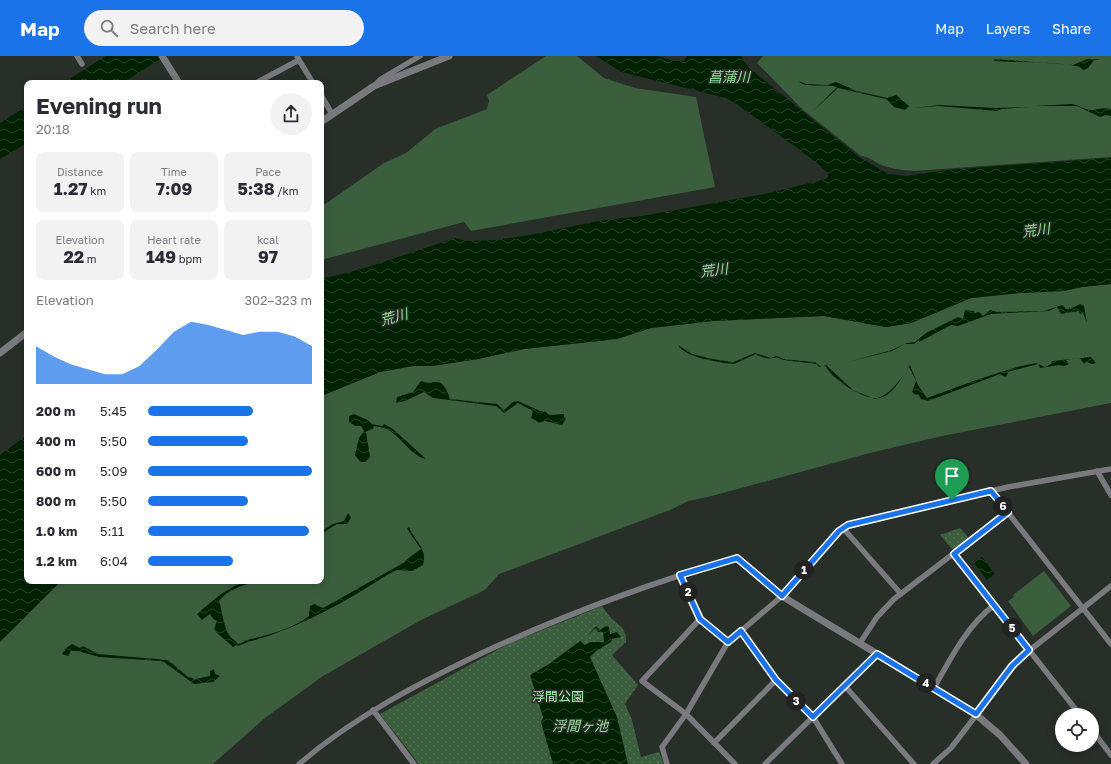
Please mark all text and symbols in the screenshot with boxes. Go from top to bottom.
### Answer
search box [84,10,364,46]
text: Map [20,17,60,40]
icon: search [98,17,120,39]
text: Search here [130,19,216,37]
text: Map [935,20,964,37]
text: Layers [986,20,1030,37]
text: Share [1052,20,1091,37]
water label: 菖蒲川 [708,68,752,85]
text: Evening run [36,92,162,119]
button: share [270,93,312,135]
text: 20:18 [36,121,70,137]
text: Distance [57,165,103,178]
text: Time [161,165,187,178]
text: Pace [255,165,281,178]
text: 1.27 [54,178,88,199]
text: 7:09 [156,178,192,199]
text: 5:38 [237,178,275,199]
text: km [88,184,106,197]
text: /km [275,184,299,197]
water label: 荒川 [1021,219,1053,240]
text: Elevation [56,233,104,246]
text: Heart rate [147,233,201,246]
text: kcal [257,233,279,246]
text: 22 [63,246,84,267]
text: 149 [146,246,176,267]
text: 97 [258,246,278,267]
text: m [84,252,97,265]
text: bpm [176,252,202,265]
water label: 荒川 [699,259,731,280]
text: Elevation [36,292,94,308]
text: 302–323 m [244,292,312,308]
water label: 荒川 [378,304,412,328]
text: 200 m [36,403,75,419]
text: 5:45 [100,403,127,419]
text: 400 m [36,433,76,449]
text: 5:50 [100,433,127,449]
pin [935,459,969,500]
text: 600 m [36,463,76,479]
text: 5:09 [100,463,127,479]
icon: arrive [941,465,963,487]
text: 800 m [36,493,76,509]
text: 5:50 [100,493,127,509]
pin: 6 [993,496,1013,516]
text: 6 [1000,499,1007,512]
text: 1.0 km [36,523,77,539]
text: 5:11 [100,523,124,539]
text: 1.2 km [36,553,77,569]
text: 6:04 [100,553,128,569]
pin: 1 [794,560,814,580]
text: 1 [801,563,807,576]
pin: 2 [678,582,698,602]
text: 2 [685,585,691,598]
pin: 5 [1002,618,1022,638]
text: 5 [1009,621,1015,634]
pin: 4 [916,673,936,693]
text: 4 [923,676,929,689]
park label: 浮間公園 [532,688,584,704]
pin: 3 [786,691,806,711]
text: 3 [793,694,799,707]
map controls [1055,708,1099,752]
button: locate [1055,708,1099,752]
water label: 浮間ヶ池 [552,717,610,734]

